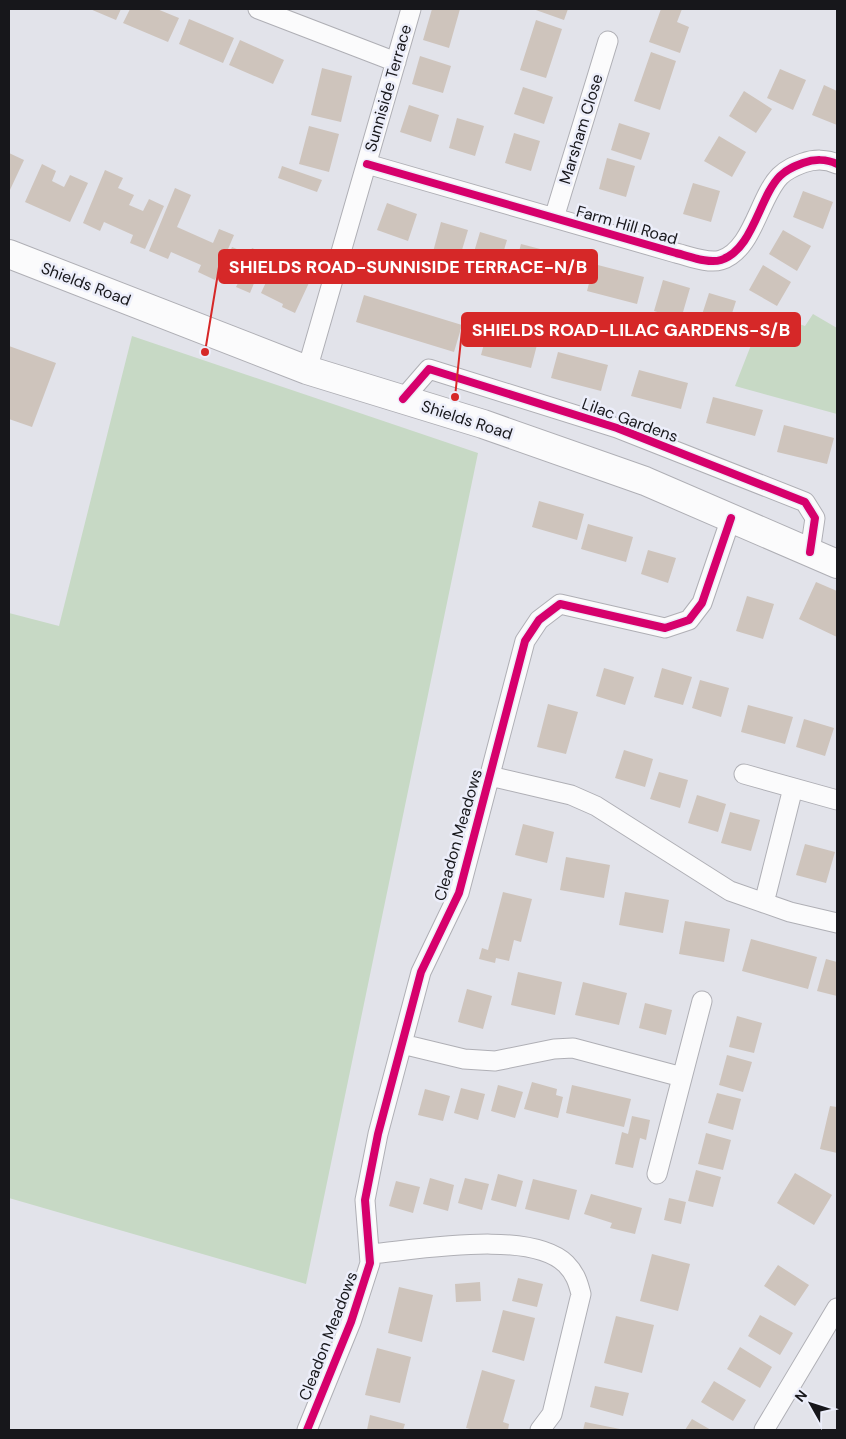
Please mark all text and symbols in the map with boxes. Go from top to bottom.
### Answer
street label: Sunniside Terrace [360,22,416,154]
street label: Marsham Close [554,71,608,187]
street label: Farm Hill Road [574,201,680,249]
callout: SHIELDS ROAD-SUNNISIDE TERRACE-N/B [219,250,597,283]
text: SHIELDS ROAD-SUNNISIDE TERRACE-N/B [229,255,587,279]
street label: Shields Road [38,257,134,311]
callout: SHIELDS ROAD-LILAC GARDENS-S/B [462,313,800,346]
text: SHIELDS ROAD-LILAC GARDENS-S/B [472,318,790,342]
street label: Lilac Gardens [579,393,681,447]
street label: Shields Road [419,395,515,445]
street label: Cleadon Meadows [429,766,487,904]
street label: Cleadon Meadows [294,1269,362,1403]
north arrow [786,1379,836,1429]
text: N [791,1386,811,1405]

